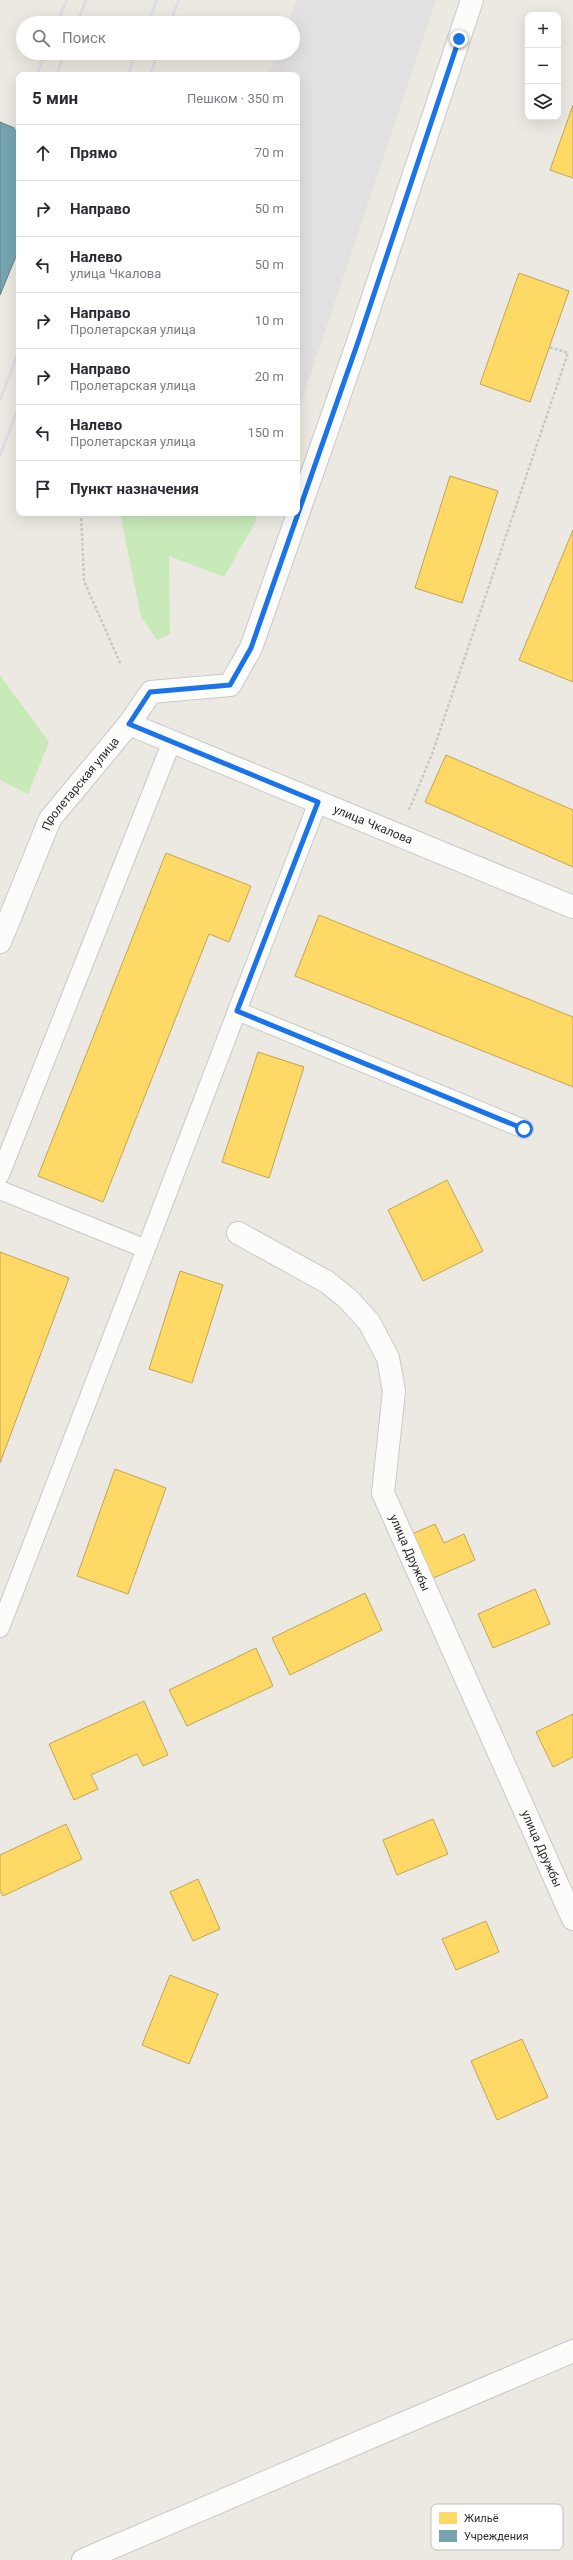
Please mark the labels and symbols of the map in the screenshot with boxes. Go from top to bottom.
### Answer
route end [450,30,468,48]
street label: Пролетарская улица [39,734,122,833]
street label: улица Чкалова [331,802,415,847]
route start [515,1120,533,1138]
street label: улица Дружбы [386,1512,433,1593]
street label: улица Дружбы [518,1808,565,1889]
legend [431,2504,563,2550]
text: Жильё [464,2512,499,2525]
text: Учреждения [464,2530,528,2543]

